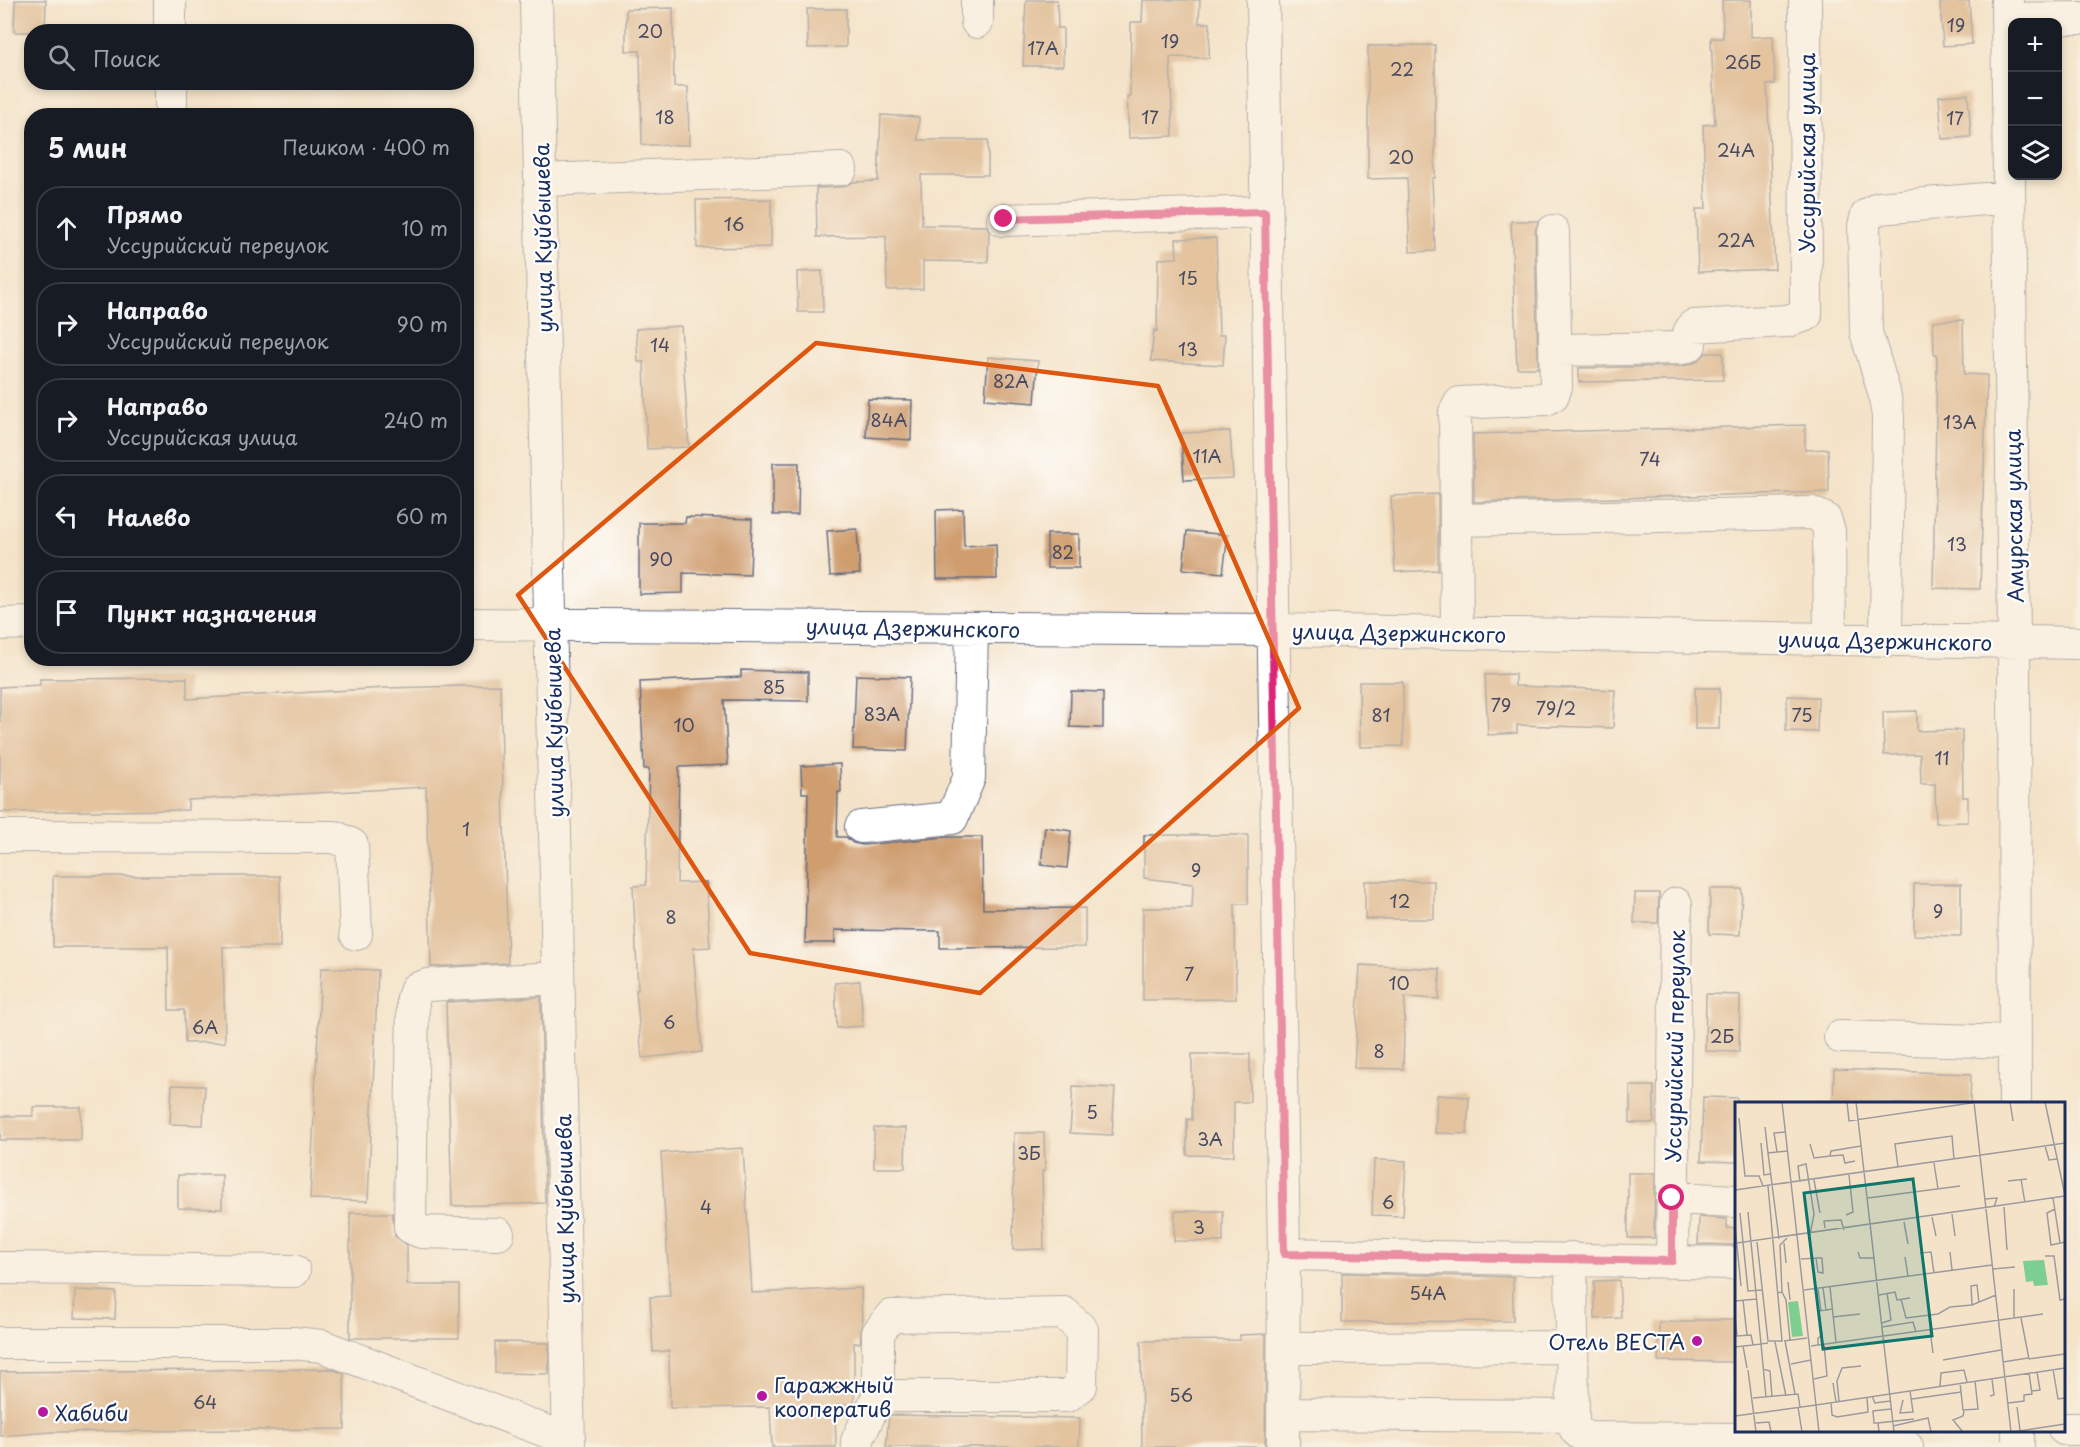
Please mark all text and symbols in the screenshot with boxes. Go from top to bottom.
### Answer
house number: 19 [1947,11,1965,38]
house number: 20 [637,17,663,44]
map controls [2008,18,2062,180]
button: + [2008,18,2062,72]
search box [24,24,474,90]
house number: 19 [1161,27,1179,54]
house number: 17А [1027,34,1059,61]
icon: search [45,41,78,74]
text: Поиск [93,41,160,74]
house number: 26Б [1725,48,1761,75]
street label: Уссурийская улица [1790,52,1822,253]
house number: 22 [1390,55,1414,82]
button: − [2008,72,2062,126]
house number: 18 [655,103,675,130]
house number: 17 [1141,103,1159,130]
house number: 17 [1946,104,1964,131]
button: layers [2008,126,2062,180]
text: 5 мин [48,128,127,167]
text: Пешком · 400 m [282,132,450,162]
house number: 24А [1717,136,1755,163]
street label: улица Куйбышева [524,143,560,333]
house number: 20 [1388,143,1414,170]
text: Прямо [107,197,182,230]
route end [990,205,1016,231]
house number: 16 [724,210,744,237]
icon: ahead [50,212,83,245]
text: 10 m [401,213,448,243]
house number: 22А [1717,226,1755,253]
text: Уссурийский переулок [107,230,329,260]
house number: 15 [1178,264,1198,291]
text: Направо [107,293,208,326]
icon: right [50,308,83,341]
text: 90 m [397,309,448,339]
text: Уссурийский переулок [107,326,329,356]
house number: 14 [650,331,670,358]
house number: 13 [1178,335,1198,362]
house number: 82А [993,367,1029,394]
text: Направо [107,389,208,422]
icon: right [50,404,83,437]
text: 240 m [383,405,448,435]
house number: 84А [871,406,908,433]
house number: 13А [1943,408,1977,435]
text: Уссурийская улица [107,422,298,452]
street label: Амурская улица [1995,428,2031,603]
house number: 11А [1193,442,1222,469]
house number: 74 [1639,445,1661,472]
icon: left [50,500,83,533]
text: Налево [107,500,190,533]
text: 60 m [396,501,448,531]
house number: 13 [1947,530,1967,557]
house number: 82 [1052,538,1074,565]
house number: 90 [649,545,673,572]
icon: arrive [50,596,83,629]
text: Пункт назначения [107,596,317,629]
street label: улица Дзержинского [805,609,1021,645]
street label: улица Дзержинского [1291,614,1507,650]
street label: улица Дзержинского [1777,622,1993,658]
street label: улица Куйбышева [535,628,571,818]
house number: 85 [763,673,785,700]
house number: 79 [1491,691,1511,718]
house number: 79/2 [1536,694,1576,721]
house number: 83А [864,700,901,727]
house number: 81 [1371,701,1391,728]
house number: 75 [1792,701,1813,728]
house number: 10 [673,711,695,738]
house number: 11 [1934,744,1950,771]
house number: 1 [462,815,470,842]
house number: 9 [1191,856,1201,883]
house number: 12 [1390,887,1410,914]
house number: 9 [1933,897,1943,924]
house number: 8 [665,903,677,930]
street label: Уссурийский переулок [1656,929,1692,1163]
house number: 7 [1184,960,1194,987]
house number: 10 [1388,969,1410,996]
house number: 6 [663,1008,675,1035]
house number: 6А [192,1013,218,1040]
house number: 2Б [1710,1022,1734,1049]
house number: 8 [1373,1037,1385,1064]
house number: 5 [1086,1098,1098,1125]
inset map [1735,1102,2065,1432]
street label: улица Куйбышева [546,1114,582,1304]
house number: 3А [1197,1125,1223,1152]
house number: 3Б [1017,1139,1041,1166]
route start [1658,1184,1684,1210]
house number: 6 [1382,1188,1394,1215]
house number: 4 [700,1193,712,1220]
house number: 3 [1193,1213,1205,1240]
house number: 54А [1409,1279,1447,1306]
place label: Отель ВЕСТА [1548,1325,1685,1357]
marker: Отель ВЕСТА [1690,1334,1704,1348]
place label: Гаражжный кооператив [774,1368,894,1424]
house number: 56 [1169,1381,1193,1408]
house number: 64 [193,1388,217,1415]
marker: Гаражжный кооператив [755,1389,769,1403]
place label: Хабиби [55,1396,129,1428]
marker: Хабиби [36,1405,50,1419]

